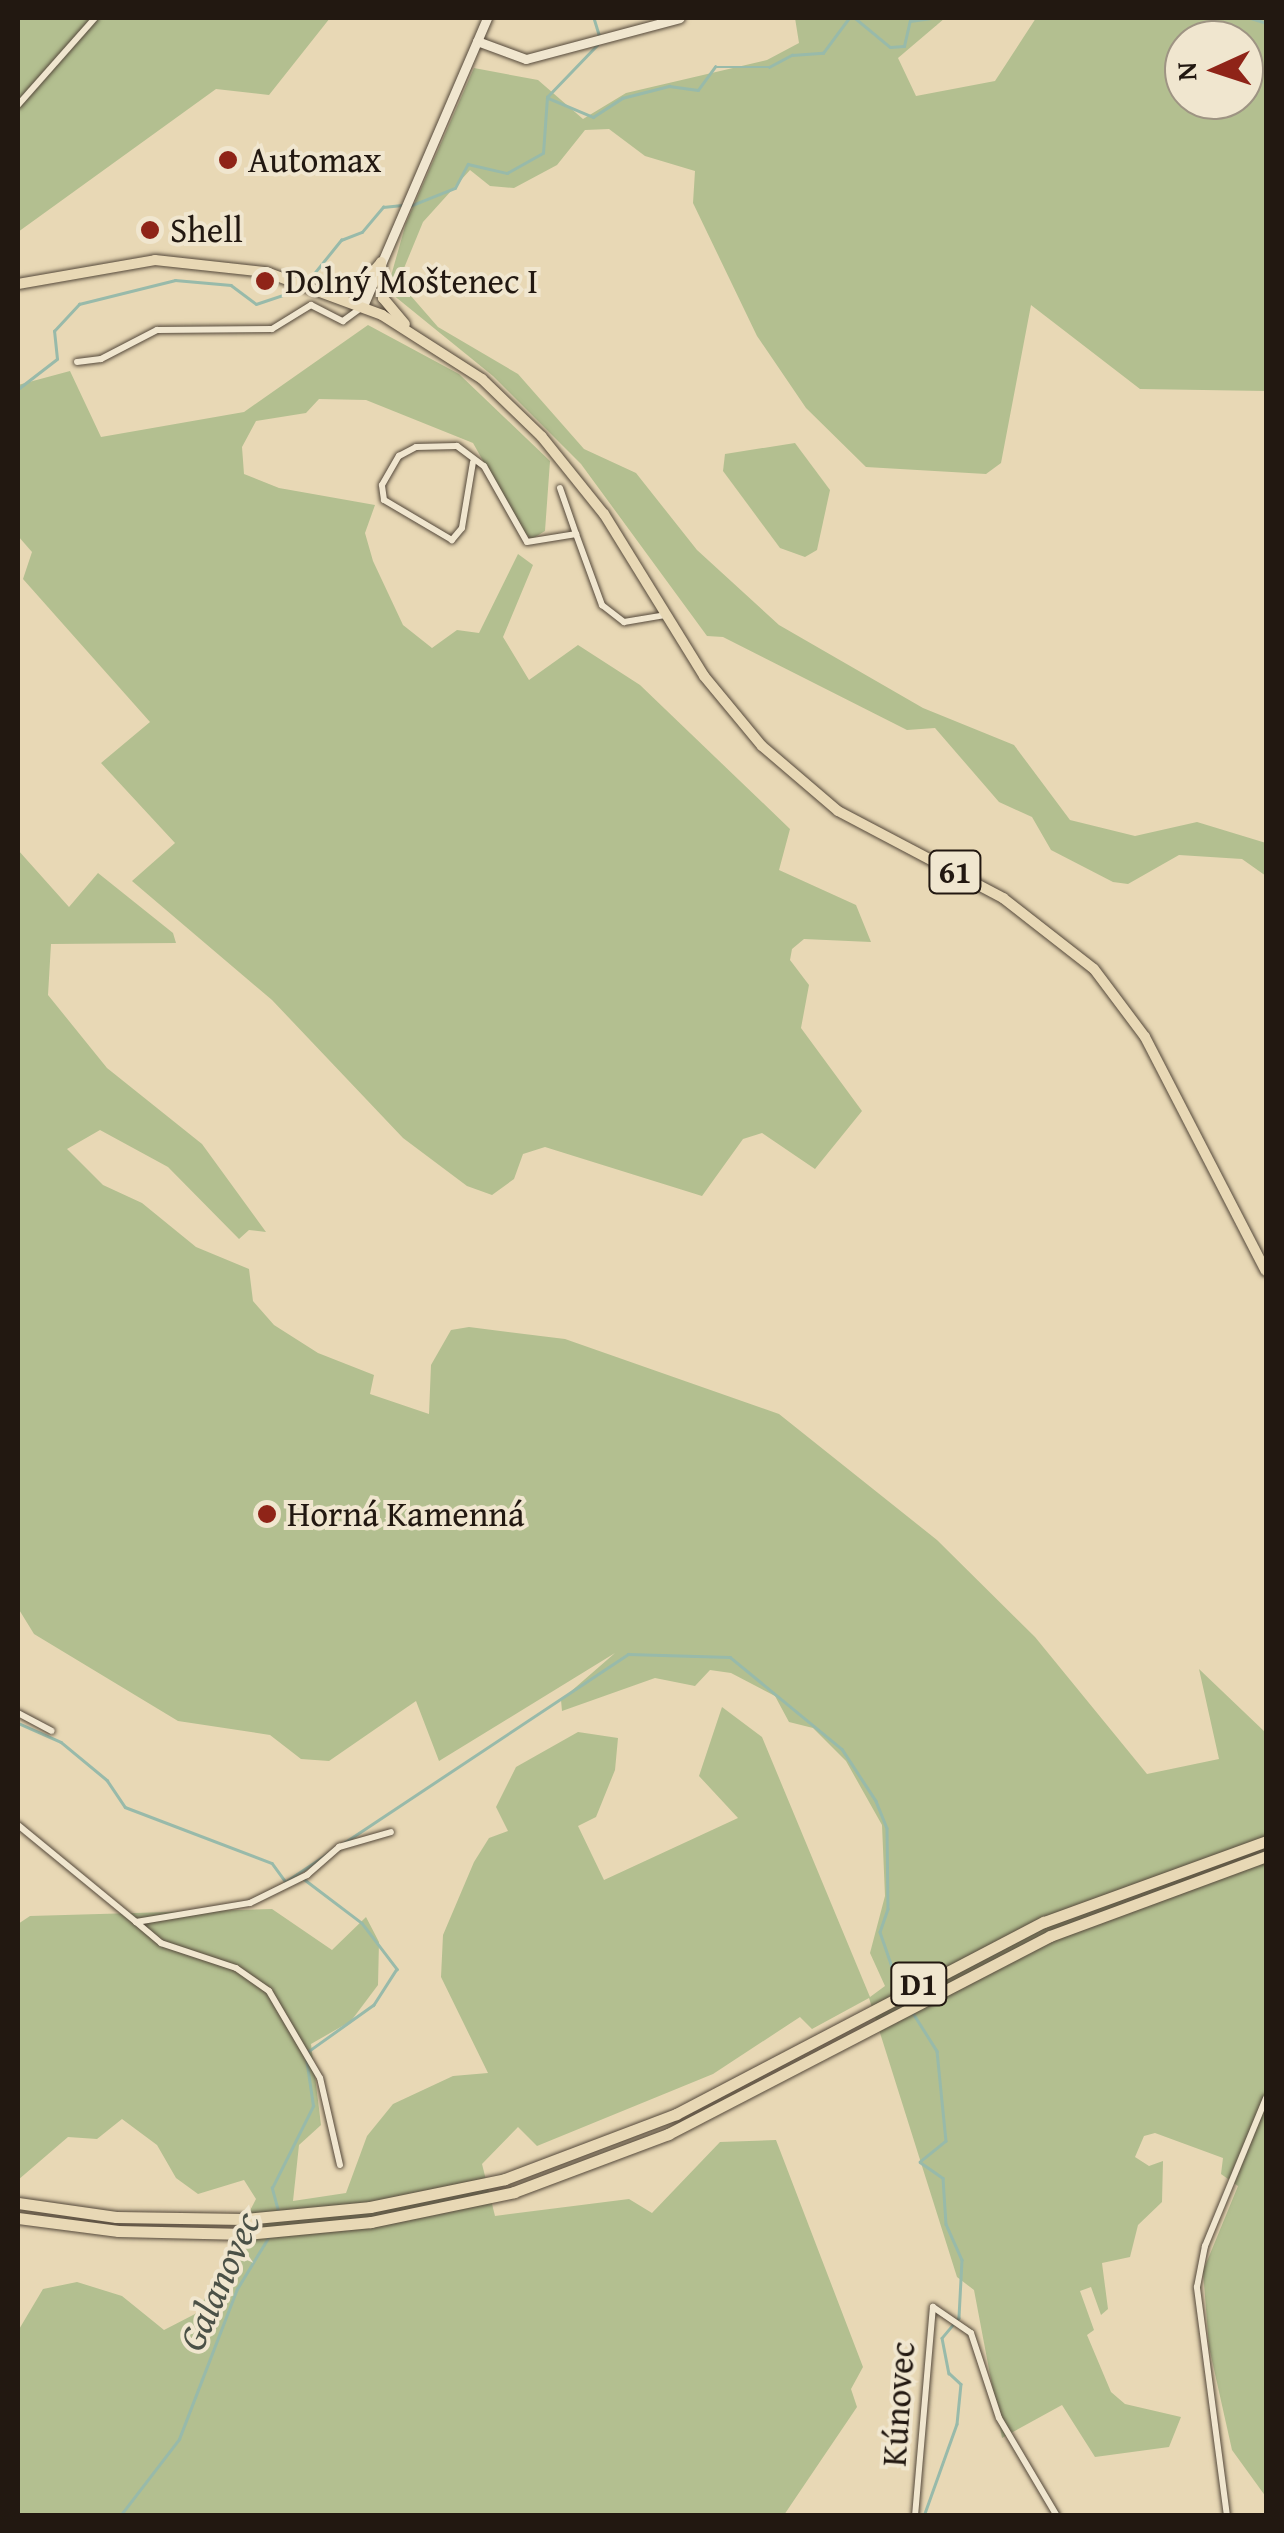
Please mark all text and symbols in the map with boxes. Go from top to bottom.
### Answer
north arrow [1164,20,1264,120]
text: N [1165,61,1207,82]
place label: Automax [248,139,381,181]
marker: Automax [217,149,239,171]
place label: Shell [170,209,243,251]
marker: Shell [139,219,161,241]
place label: Dolný Moštenec I [285,260,538,302]
marker: Dolný Moštenec I [254,270,276,292]
road number: 61 [928,845,982,899]
place label: Horná Kamenná [287,1493,525,1535]
marker: Horná Kamenná [256,1503,278,1525]
road number: D1 [889,1957,949,2011]
water label: Galanovec [168,2205,270,2357]
street label: Kúnovec [873,2340,923,2468]

